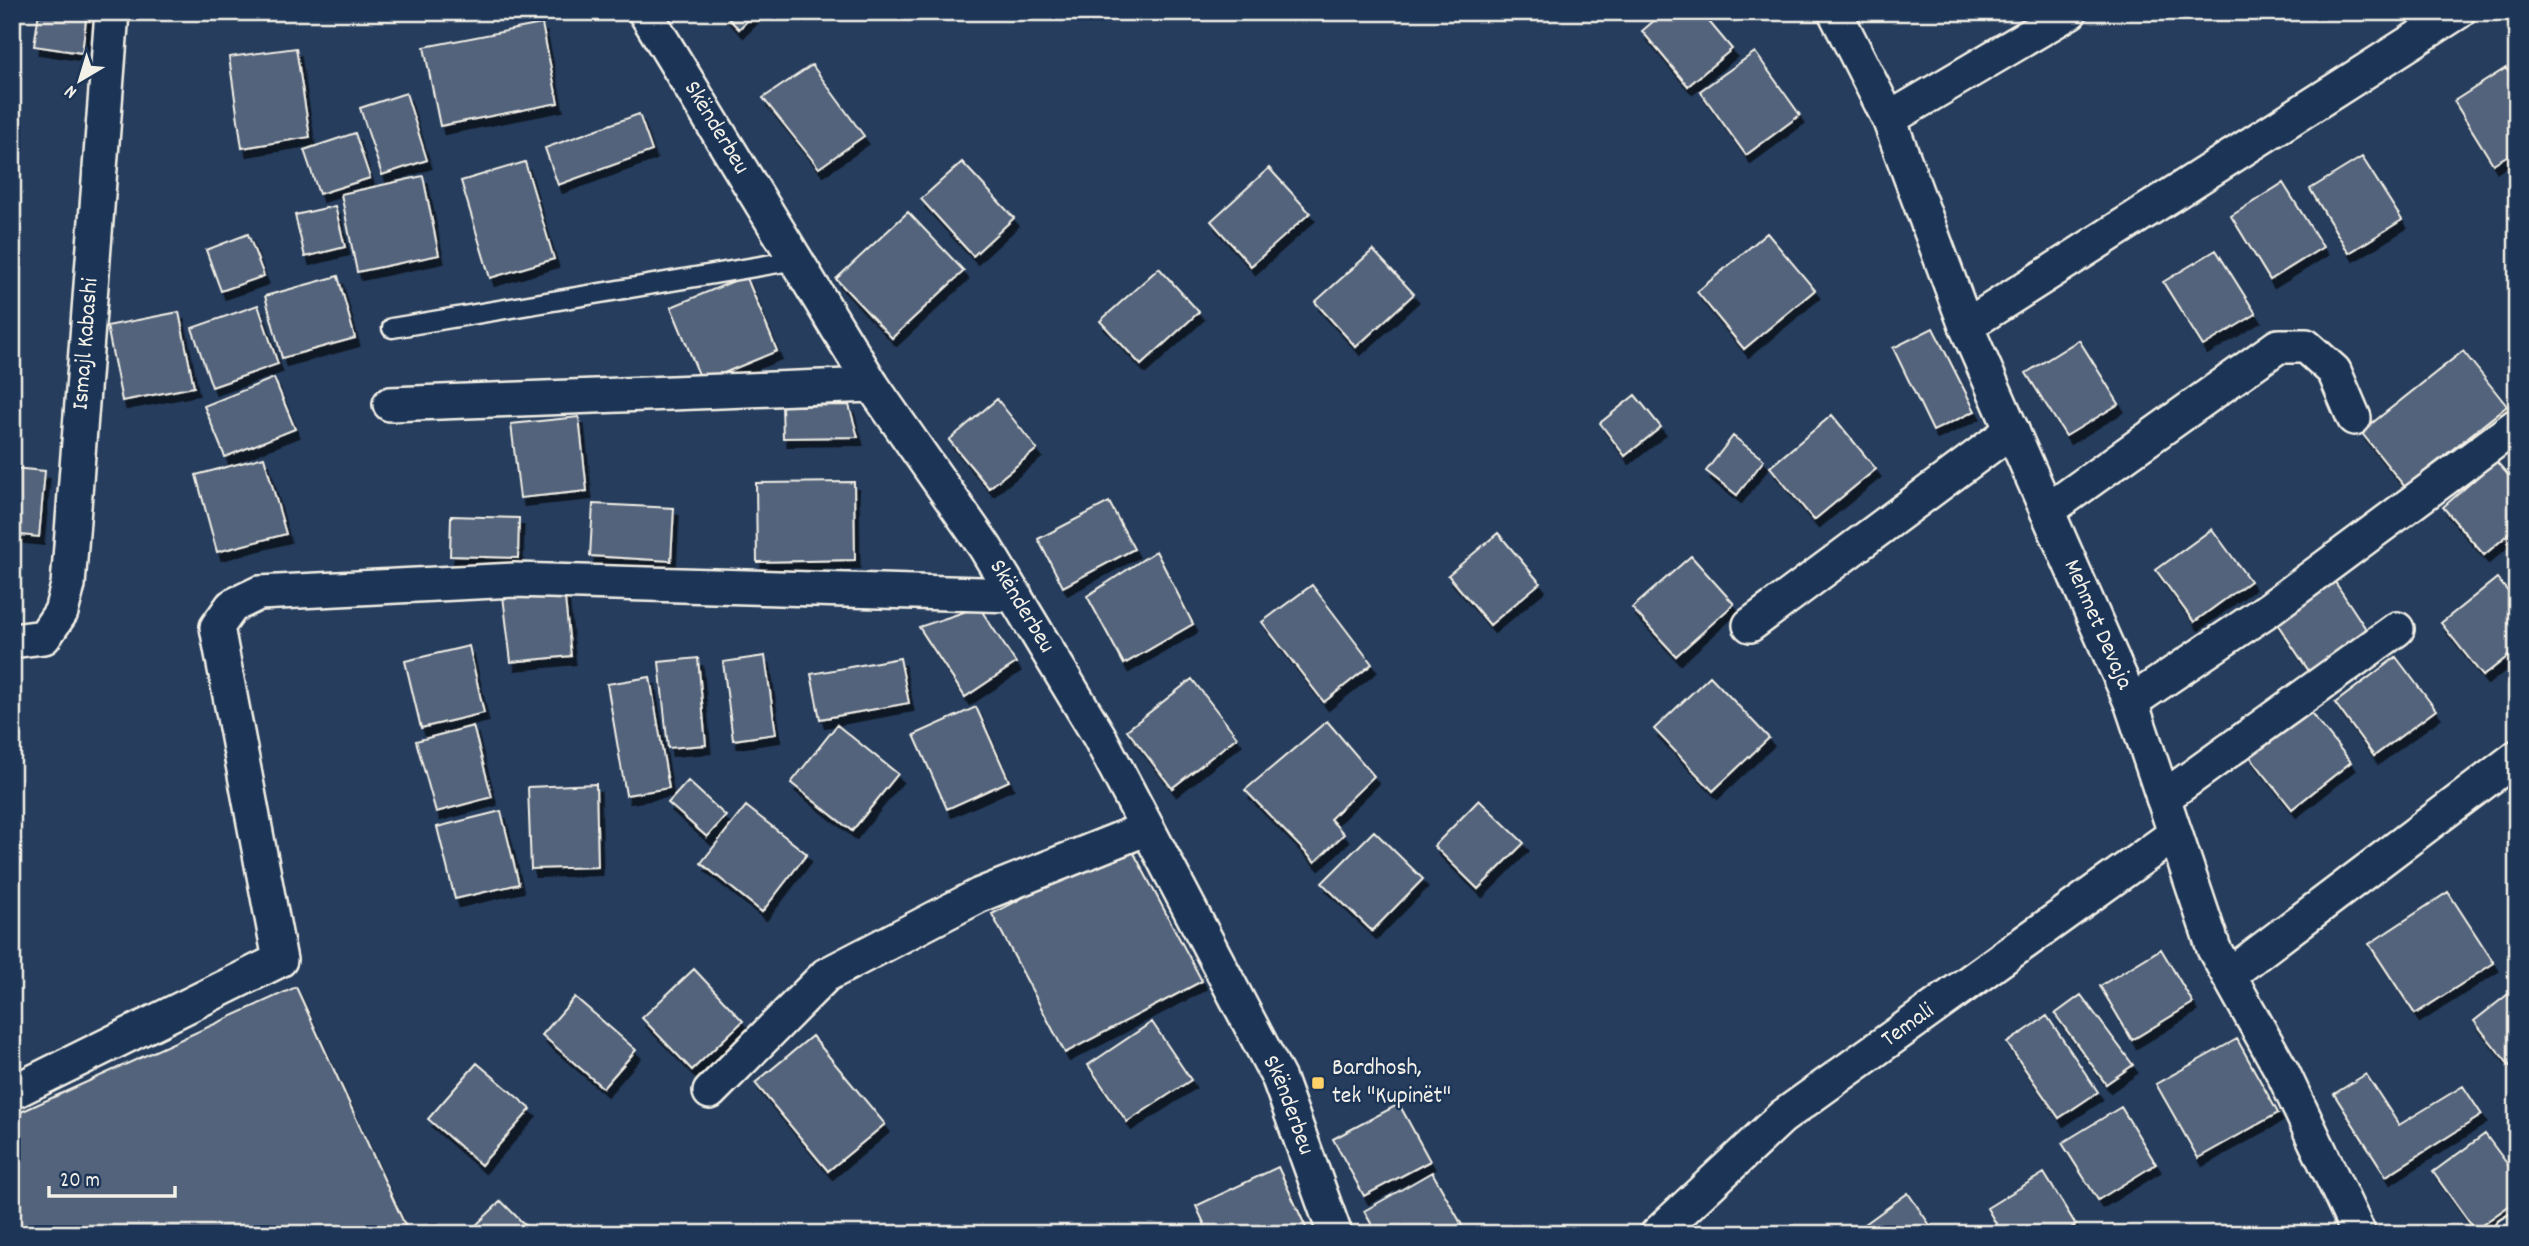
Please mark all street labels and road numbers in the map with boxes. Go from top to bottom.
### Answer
street label: Skënderbeu [674,75,757,181]
street label: Ismajl Kabashi [64,277,109,411]
street label: Skënderbeu [980,554,1062,660]
street label: Mehmet Devaja [2054,554,2141,696]
street label: Temali [1875,995,1942,1057]
street label: Skënderbeu [1253,1050,1322,1160]

